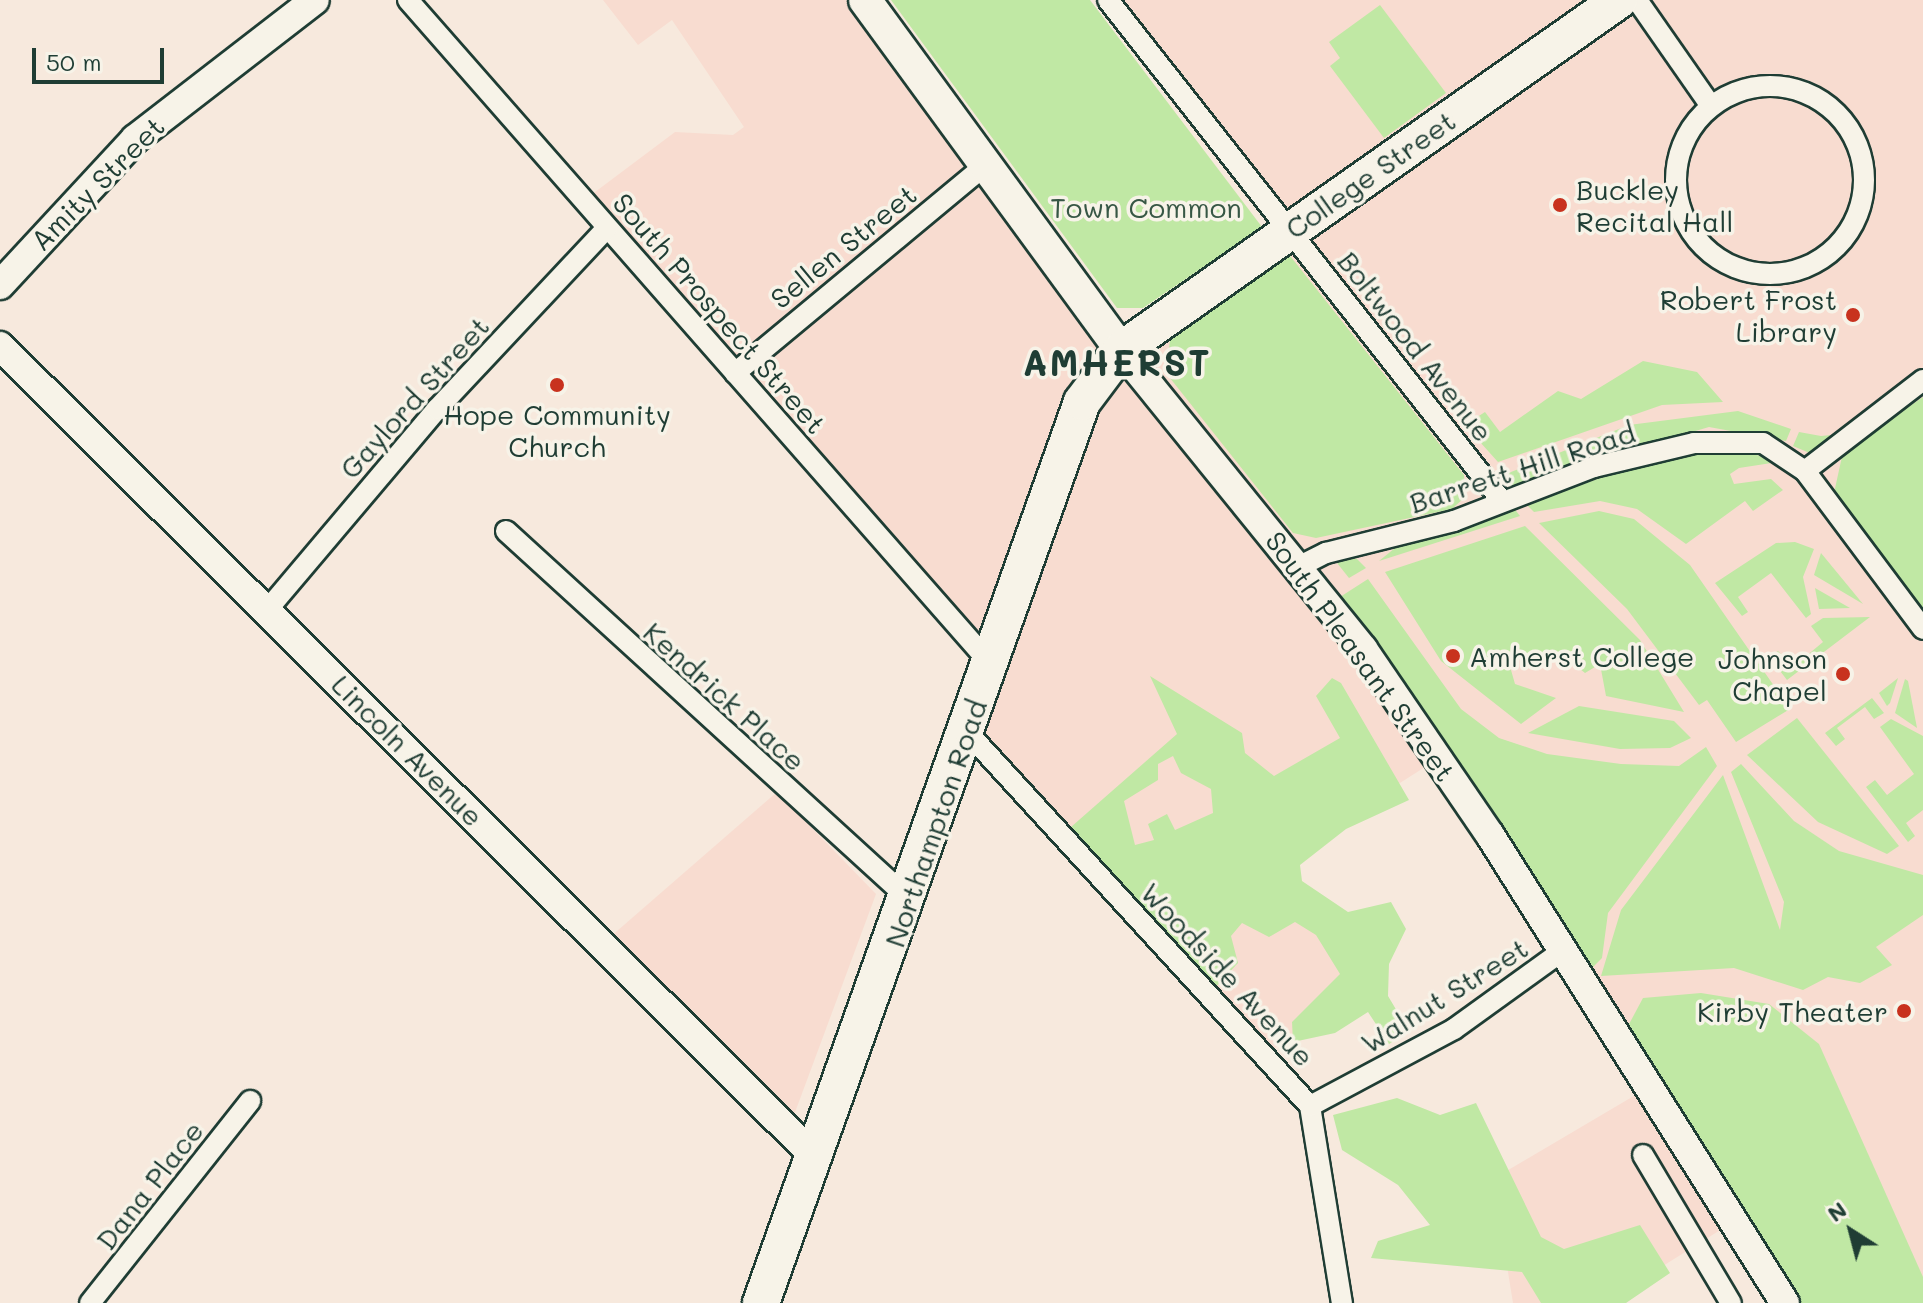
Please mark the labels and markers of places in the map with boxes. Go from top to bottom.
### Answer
place label: Buckley Recital Hall [1576,172,1734,238]
marker: Buckley Recital Hall [1551,196,1569,214]
place label: Robert Frost Library [1660,282,1837,348]
marker: Robert Frost Library [1844,306,1862,324]
marker: Hope Community Church [548,376,566,394]
place label: Hope Community Church [443,397,671,463]
place label: Amherst College [1469,639,1694,673]
place label: Johnson Chapel [1718,641,1827,707]
marker: Amherst College [1444,647,1462,665]
marker: Johnson Chapel [1834,665,1852,683]
place label: Kirby Theater [1697,994,1888,1028]
marker: Kirby Theater [1895,1002,1913,1020]

